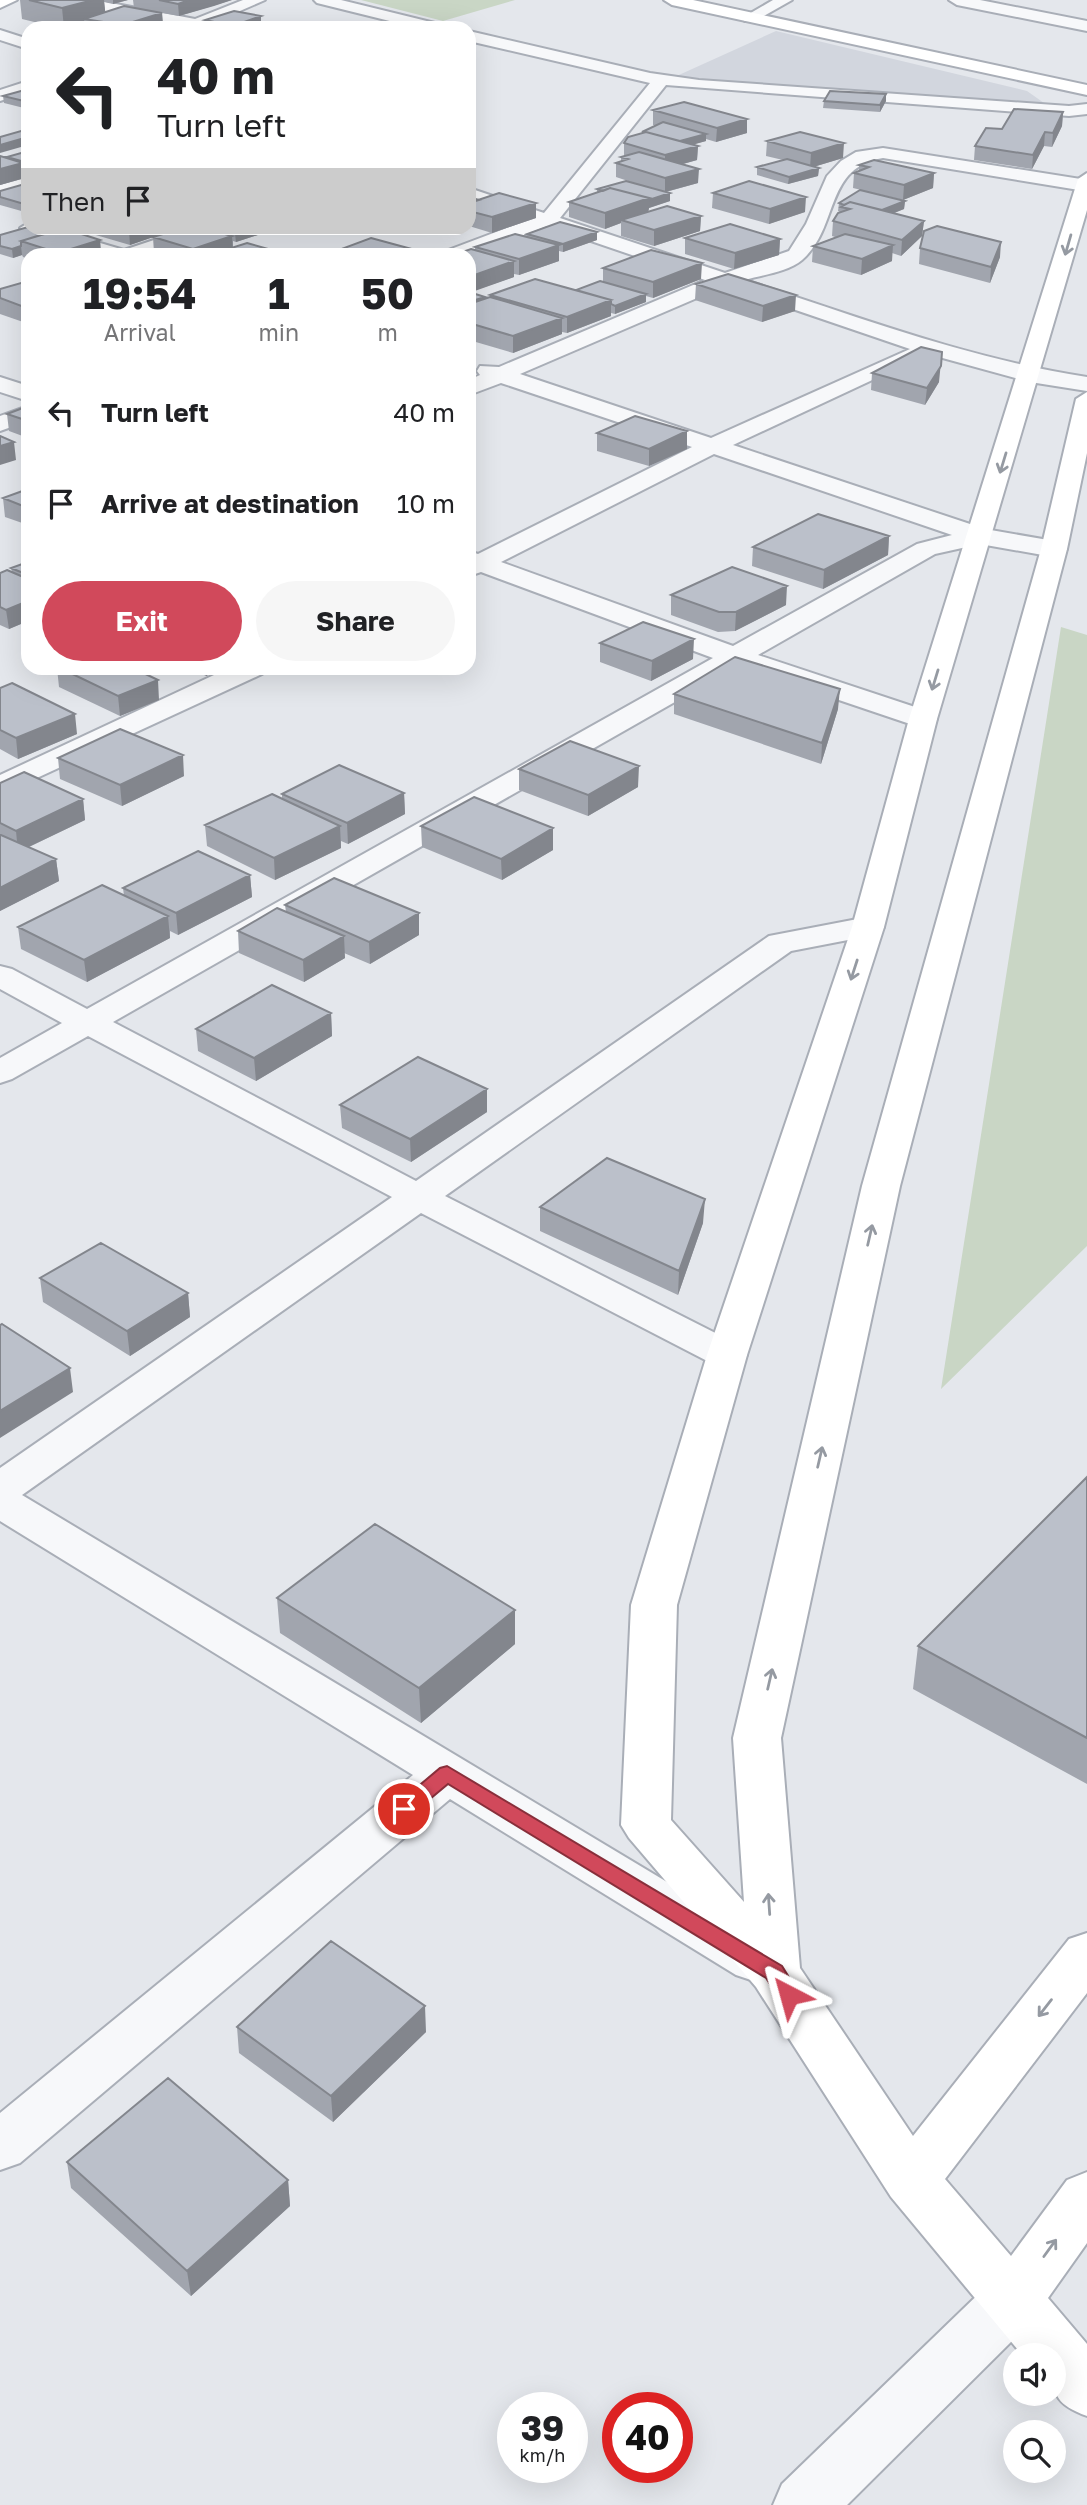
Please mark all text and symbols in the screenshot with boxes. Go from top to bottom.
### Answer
text: 40 m [157,46,275,105]
icon: left [42,49,133,140]
text: Turn left [157,106,286,144]
icon: arrive [119,182,157,220]
text: Then [42,186,105,217]
one-way arrow [1060,234,1073,256]
text: 19:54 [83,268,197,318]
text: 1 [268,268,290,318]
text: 50 [361,268,414,318]
text: Arrival [104,318,176,346]
text: min [259,318,299,346]
text: m [377,318,398,346]
icon: left [42,394,80,432]
text: Turn left [101,397,209,428]
text: 40 m [394,397,455,428]
one-way arrow [996,452,1009,474]
icon: arrive [42,485,80,523]
text: Arrive at destination [101,488,359,519]
text: 10 m [397,488,455,519]
button: Exit [42,581,242,661]
button: Share [256,581,455,661]
one-way arrow [928,669,941,691]
one-way arrow [847,958,859,980]
one-way arrow [864,1224,877,1247]
one-way arrow [814,1446,827,1469]
one-way arrow [764,1668,777,1691]
pin [374,1779,434,1839]
icon: arrive [385,1790,423,1828]
one-way arrow [762,1893,775,1916]
position arrow [752,1958,826,2032]
one-way arrow [1038,1998,1053,2017]
one-way arrow [1043,2239,1057,2258]
map controls [1003,2343,1066,2483]
button: sound [1003,2343,1066,2406]
speed limit sign: 40 [602,2392,693,2483]
text: 39 [521,2407,564,2449]
button: search [1003,2420,1066,2483]
text: km/h [520,2444,565,2466]

